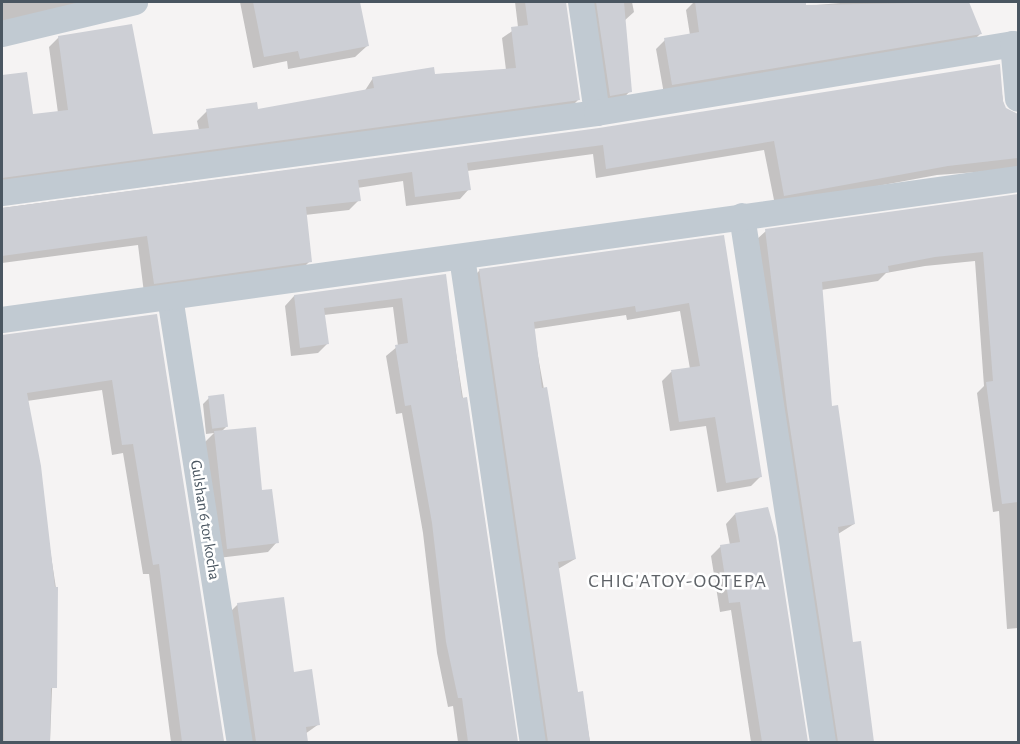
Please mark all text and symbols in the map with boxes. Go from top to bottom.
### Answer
street label: Gulshan 6 tor kocha [186,459,224,581]
district label: CHIG'ATOY-OQTEPA [588,569,768,593]

